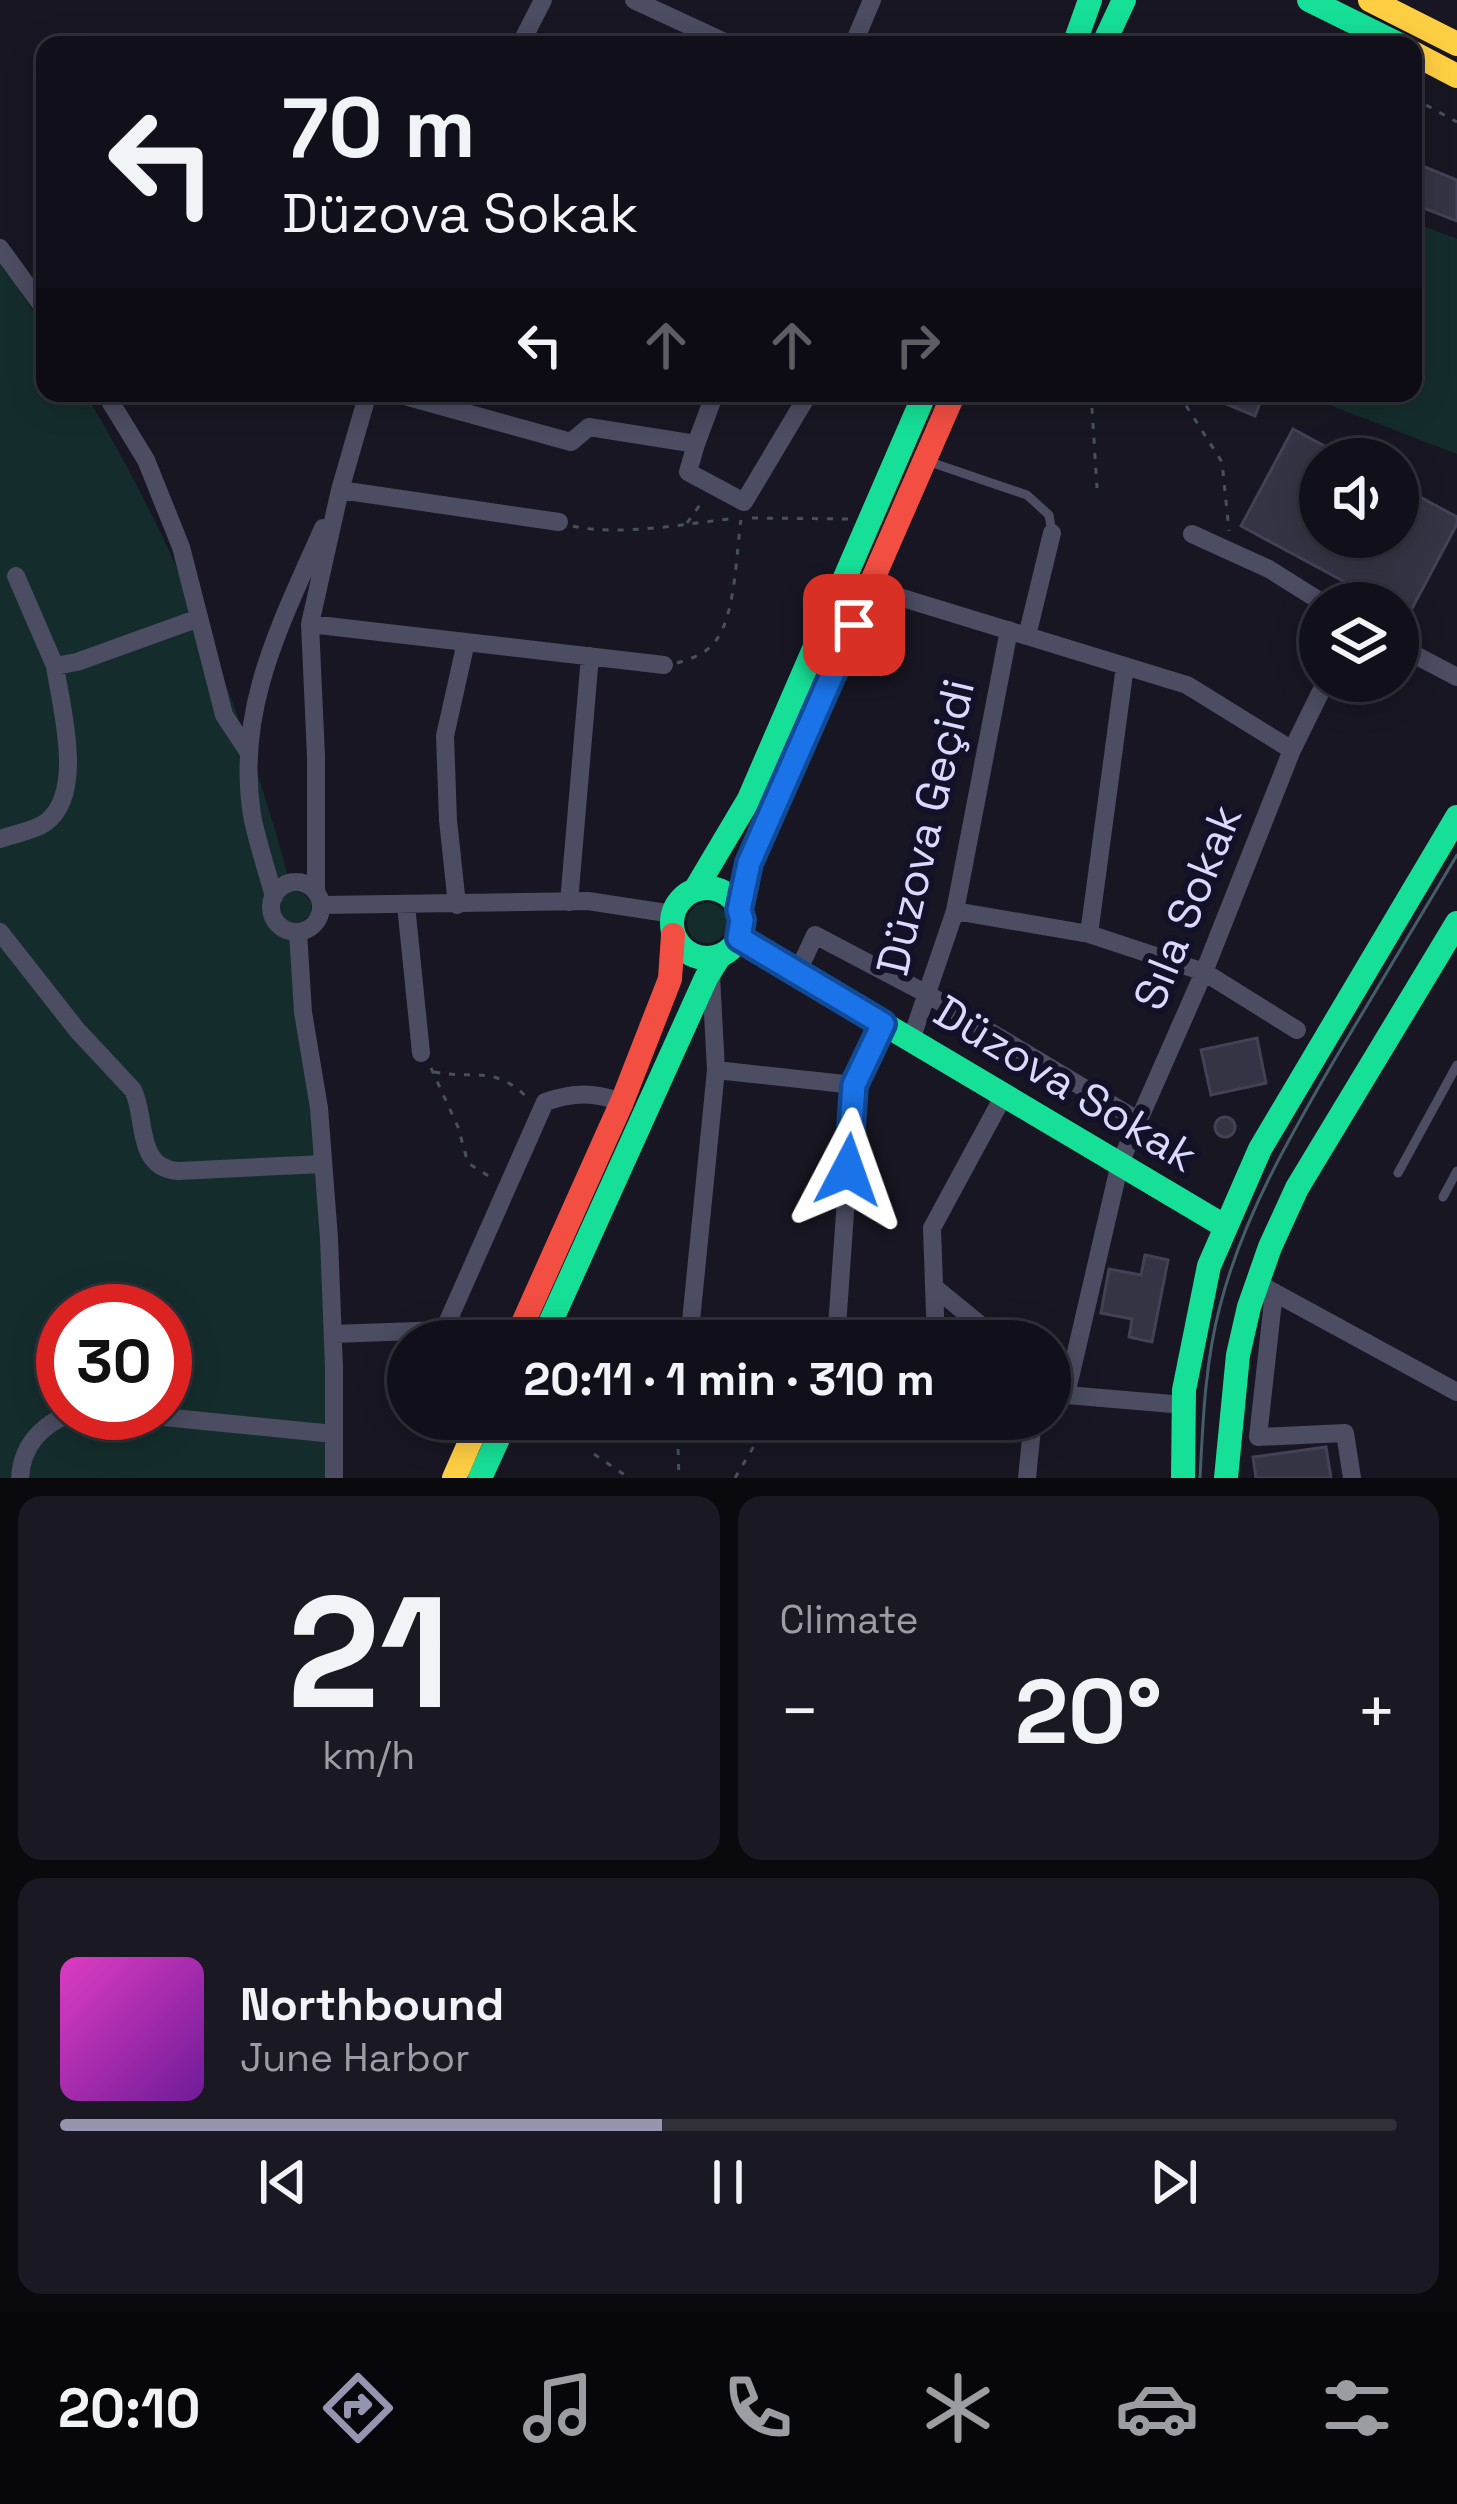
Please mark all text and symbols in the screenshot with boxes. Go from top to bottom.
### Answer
text: 70 m [282,74,476,182]
icon: left [84,84,240,240]
text: Düzova Sokak [282,179,638,248]
icon: left [507,312,573,378]
icon: ahead [633,312,699,378]
icon: ahead [759,312,825,378]
icon: right [885,312,951,378]
map controls [1299,438,1419,702]
button: sound [1299,438,1419,558]
pin [803,574,905,676]
button: layers [1299,582,1419,702]
icon: arrive [821,592,887,658]
street label: Düzova Geçidi [864,674,987,981]
street label: Sıla Sokak [1121,796,1254,1018]
street label: Düzova Sokak [924,983,1208,1184]
position arrow [785,1107,911,1233]
speed limit sign: 30 [36,1284,192,1440]
text: 20:11 · 1 min · 310 m [523,1351,935,1408]
text: 21 [287,1553,450,1753]
text: Climate [780,1595,919,1644]
text: 20° [1015,1654,1162,1769]
text: − [780,1669,820,1753]
text: + [1356,1669,1397,1753]
text: km/h [322,1731,415,1780]
text: Northbound [240,1976,504,2033]
text: June Harbor [240,2033,470,2082]
icon: previous [250,2149,316,2215]
icon: pause [695,2149,761,2215]
icon: next [1141,2149,1207,2215]
icon: directions [316,2366,400,2450]
icon: music [516,2366,600,2450]
icon: phone [716,2366,800,2450]
icon: climate [916,2366,1000,2450]
icon: car [1115,2366,1199,2450]
icon: filters [1315,2366,1399,2450]
text: 20:10 [58,2374,200,2443]

